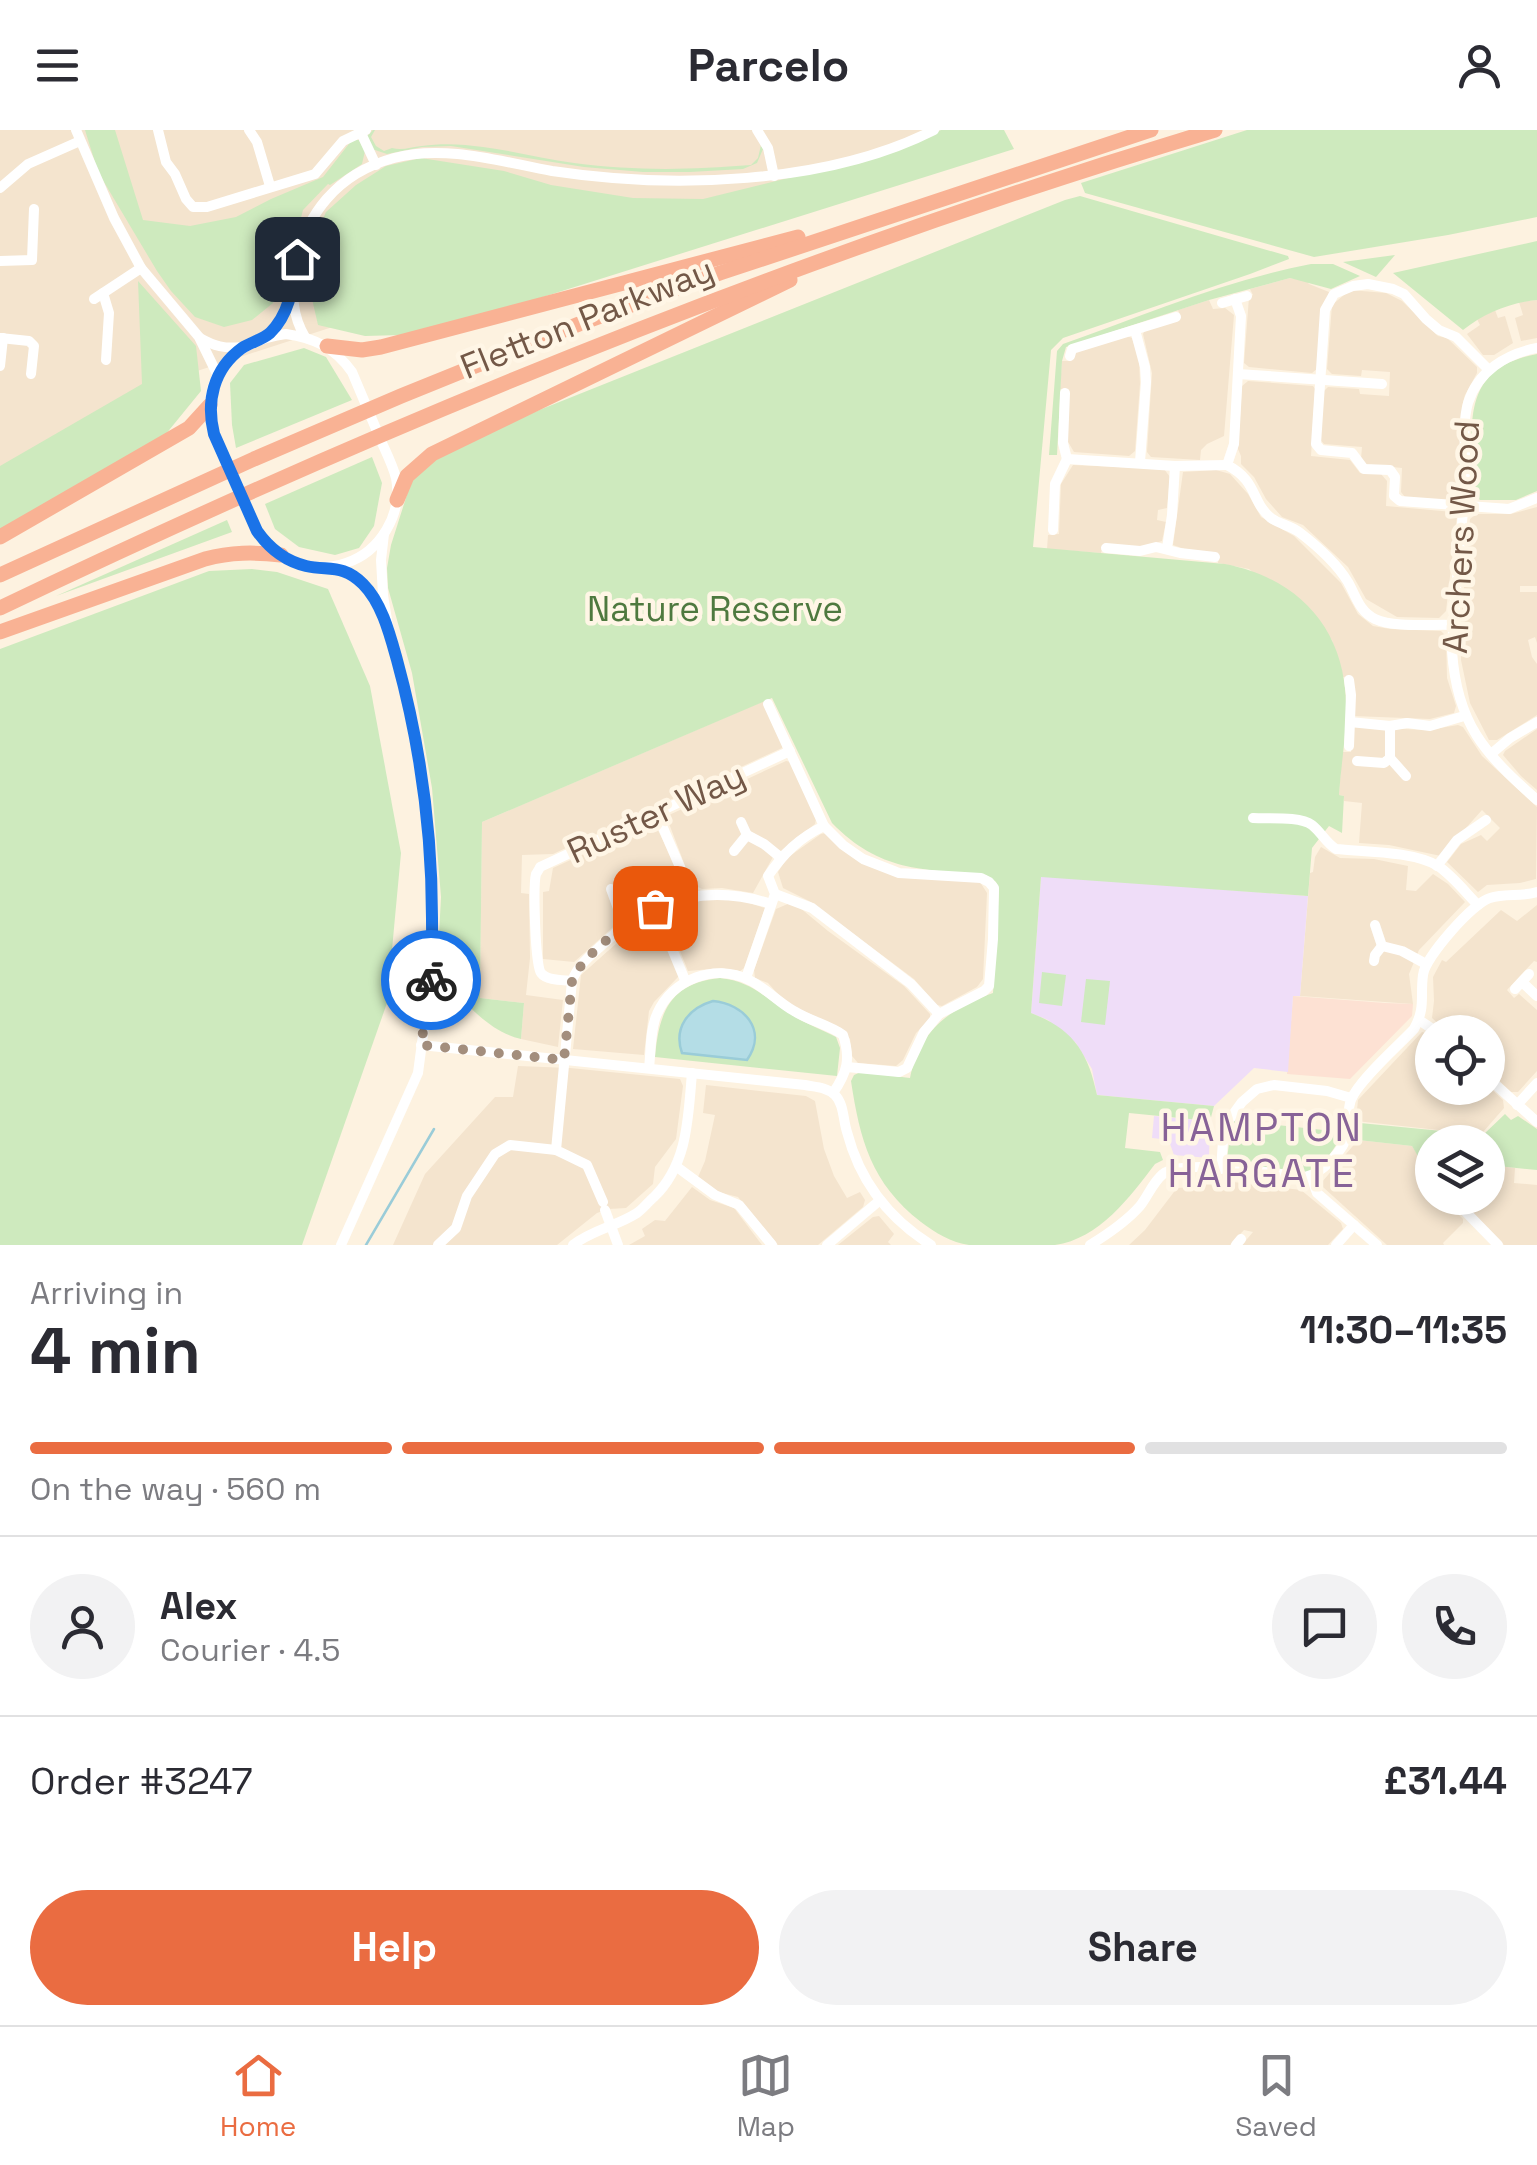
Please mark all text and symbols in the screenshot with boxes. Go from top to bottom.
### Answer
text: Parcelo [688,37,849,94]
icon: menu [30,38,85,93]
icon: person [1452,38,1507,93]
pin [255,217,340,302]
icon: home [270,232,325,287]
street label: Fletton Parkway [454,247,720,389]
street label: Archers Wood [1433,419,1489,655]
park label: Nature Reserve [587,587,843,631]
street label: Ruster Way [560,753,752,873]
pin [613,866,698,951]
icon: bag [628,881,683,936]
courier [381,930,481,1030]
icon: bike [404,953,459,1008]
map controls [1415,1015,1505,1215]
button: locate [1415,1015,1505,1105]
district label: HAMPTON HARGATE [1160,1102,1364,1199]
button: layers [1415,1125,1505,1215]
text: Arriving in [30,1273,183,1313]
text: 11:30–11:35 [1300,1306,1507,1354]
text: 4 min [30,1309,201,1392]
text: On the way · 560 m [30,1469,321,1509]
button: person [30,1574,135,1679]
button: chat [1272,1574,1377,1679]
button: phone [1402,1574,1507,1679]
text: Alex [160,1582,237,1630]
text: Courier · 4.5 [160,1630,341,1670]
text: Order #3247 [30,1757,253,1805]
text: £31.44 [1383,1757,1507,1805]
button: Help [30,1890,759,2005]
button: Share [779,1890,1507,2005]
tab: Home [220,2048,296,2144]
tab: Map [737,2048,795,2144]
tab: Saved [1235,2048,1317,2144]

